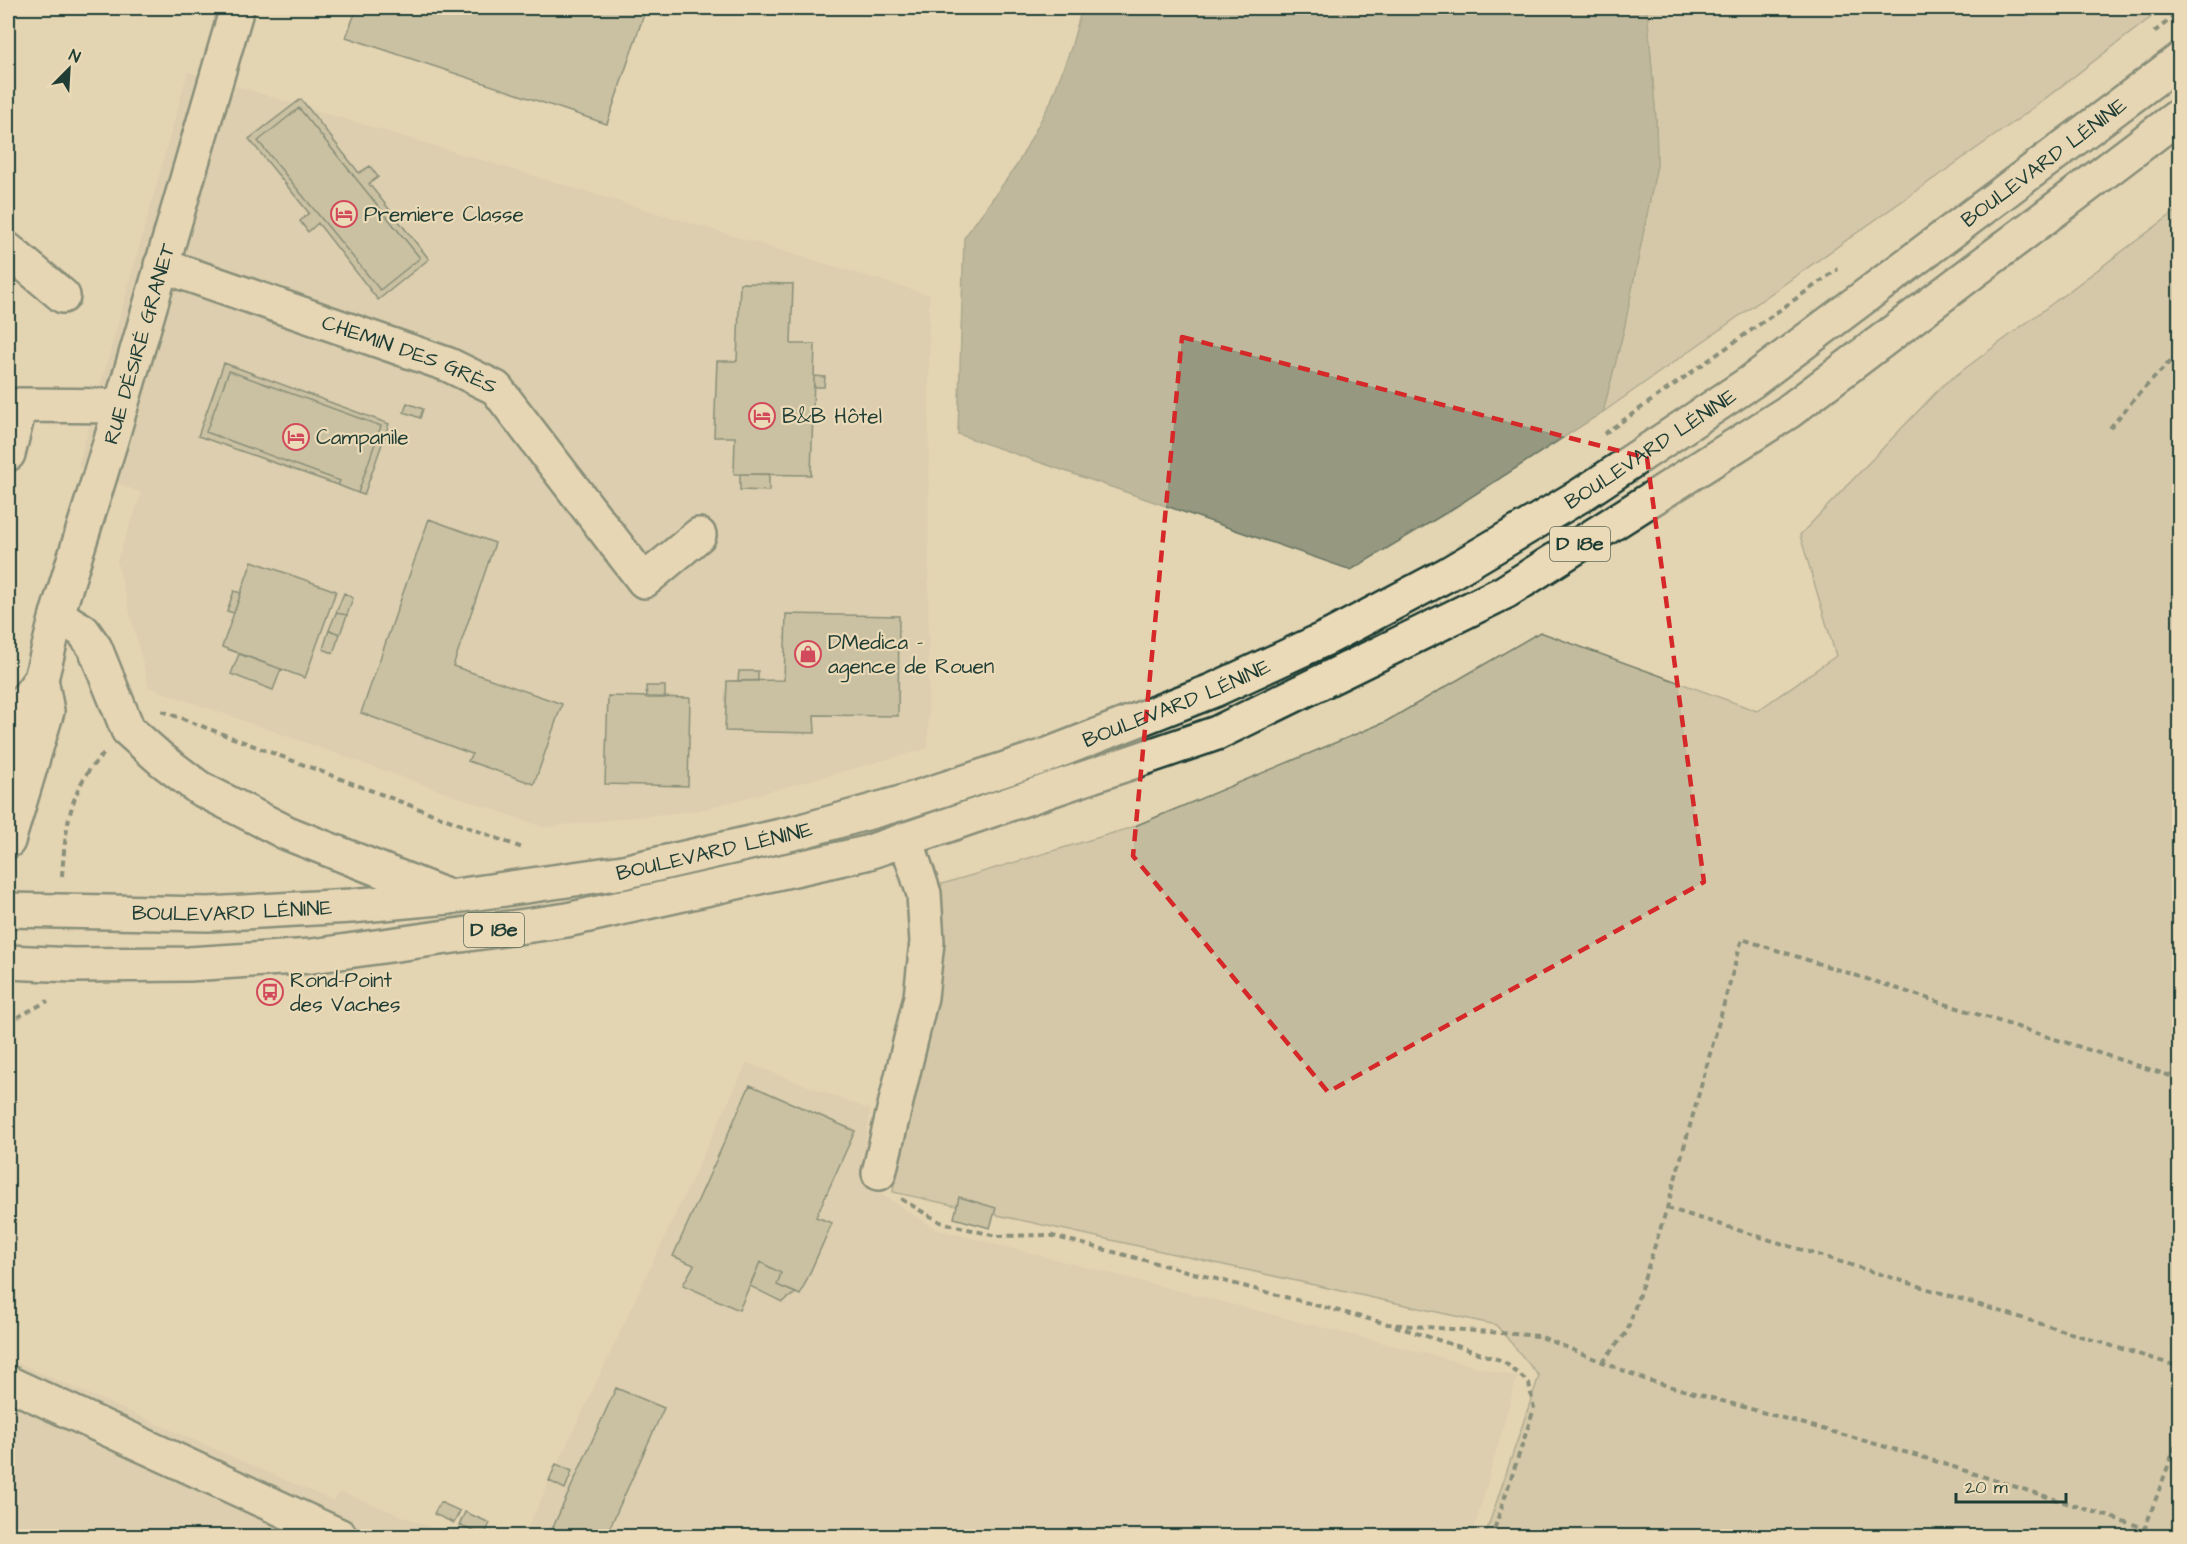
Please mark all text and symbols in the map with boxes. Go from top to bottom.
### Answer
north arrow [39,39,99,99]
text: N [66,44,84,68]
street label: BOULEVARD LÉNINE [1955,90,2133,234]
hotel icon: Premiere Classe [329,199,359,229]
place label: Premiere Classe [364,200,524,229]
street label: RUE DÉSIRÉ GRANET [96,239,182,448]
street label: CHEMIN DES GRÈS [318,307,502,401]
street label: BOULEVARD LÉNINE [1559,381,1742,516]
hotel icon: B&B Hôtel [747,401,777,431]
place label: B&B Hôtel [782,402,882,431]
hotel icon: Campanile [281,422,311,452]
place label: Campanile [316,423,409,453]
road number: D 18e [1550,527,1610,561]
place label: DMedica - agence de Rouen [828,628,994,683]
shop icon: DMedica - agence de Rouen [793,639,823,669]
street label: BOULEVARD LÉNINE [1078,651,1275,754]
street label: BOULEVARD LÉNINE [613,814,816,888]
street label: BOULEVARD LÉNINE [131,893,333,929]
road number: D 18e [464,913,524,947]
place label: Rond-Point des Vaches [290,966,401,1019]
bus stop icon: Rond-Point des Vaches [255,977,285,1007]
scale bar [1956,1466,2066,1504]
text: 20 m [1965,1475,2008,1500]

